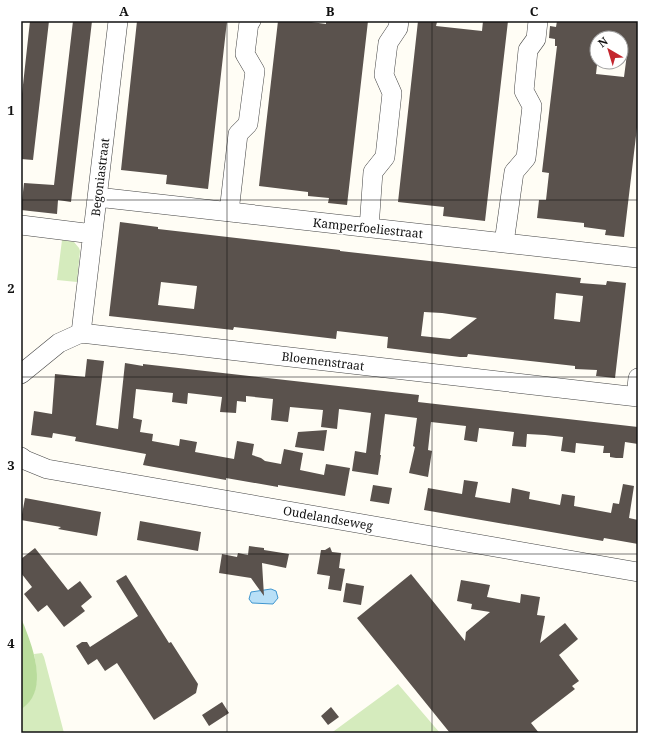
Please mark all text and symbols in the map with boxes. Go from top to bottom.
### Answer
text: A [119,2,129,20]
text: B [326,2,335,20]
text: C [530,2,539,20]
north arrow [589,30,629,70]
text: N [595,33,611,50]
text: 1 [7,101,15,119]
street label: Begoniastraat [87,137,113,217]
street label: Kamperfoeliestraat [312,214,424,242]
text: 2 [7,279,15,297]
street label: Bloemenstraat [281,347,365,375]
text: 3 [7,456,15,474]
street label: Oudelandseweg [282,502,375,534]
text: 4 [7,634,15,652]

